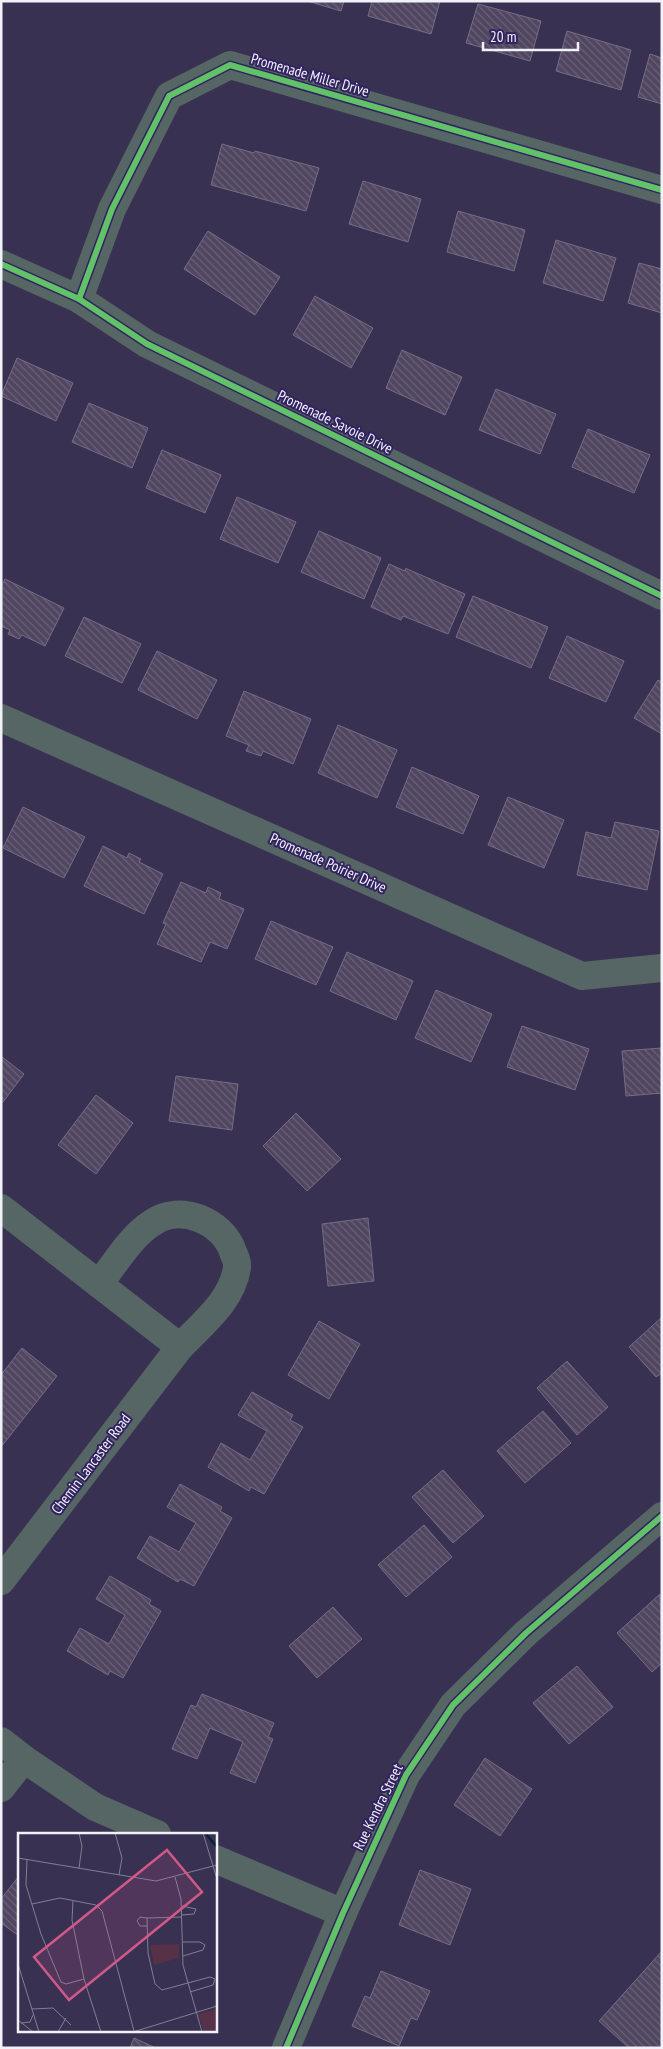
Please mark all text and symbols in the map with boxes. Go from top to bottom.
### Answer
scale bar [483,20,578,52]
text: 20 m [490,27,516,46]
street label: Promenade Miller Drive [249,49,371,100]
street label: Promenade Savoie Drive [274,385,396,458]
street label: Promenade Poirier Drive [267,828,389,897]
street label: Chemin Lancaster Road [47,1410,134,1518]
street label: Rue Kendra Street [349,1761,407,1853]
inset map [18,1833,216,2032]

